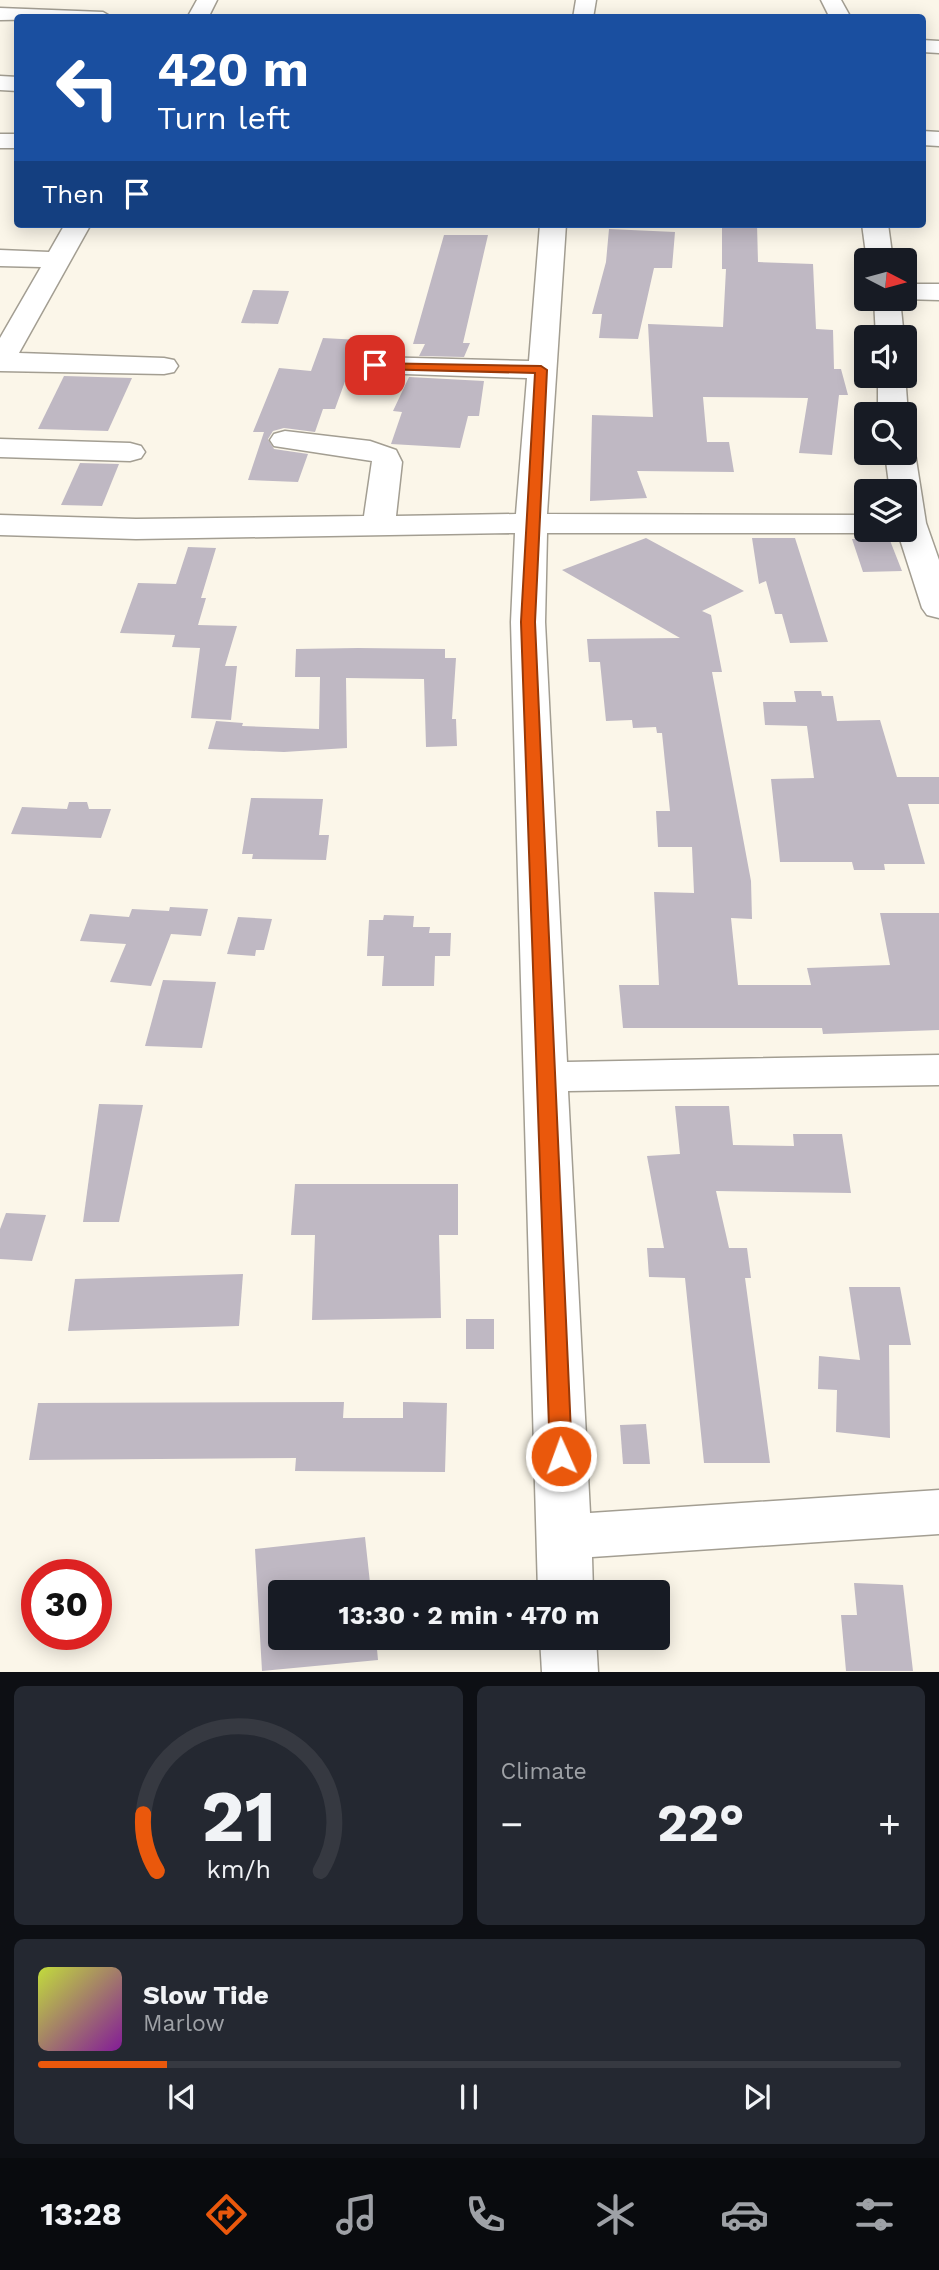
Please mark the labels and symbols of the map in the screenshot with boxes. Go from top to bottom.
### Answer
north arrow [854,248,917,312]
pin [345,335,405,395]
position arrow [524,1419,598,1493]
speed limit sign: 30 [21,1559,112,1650]

